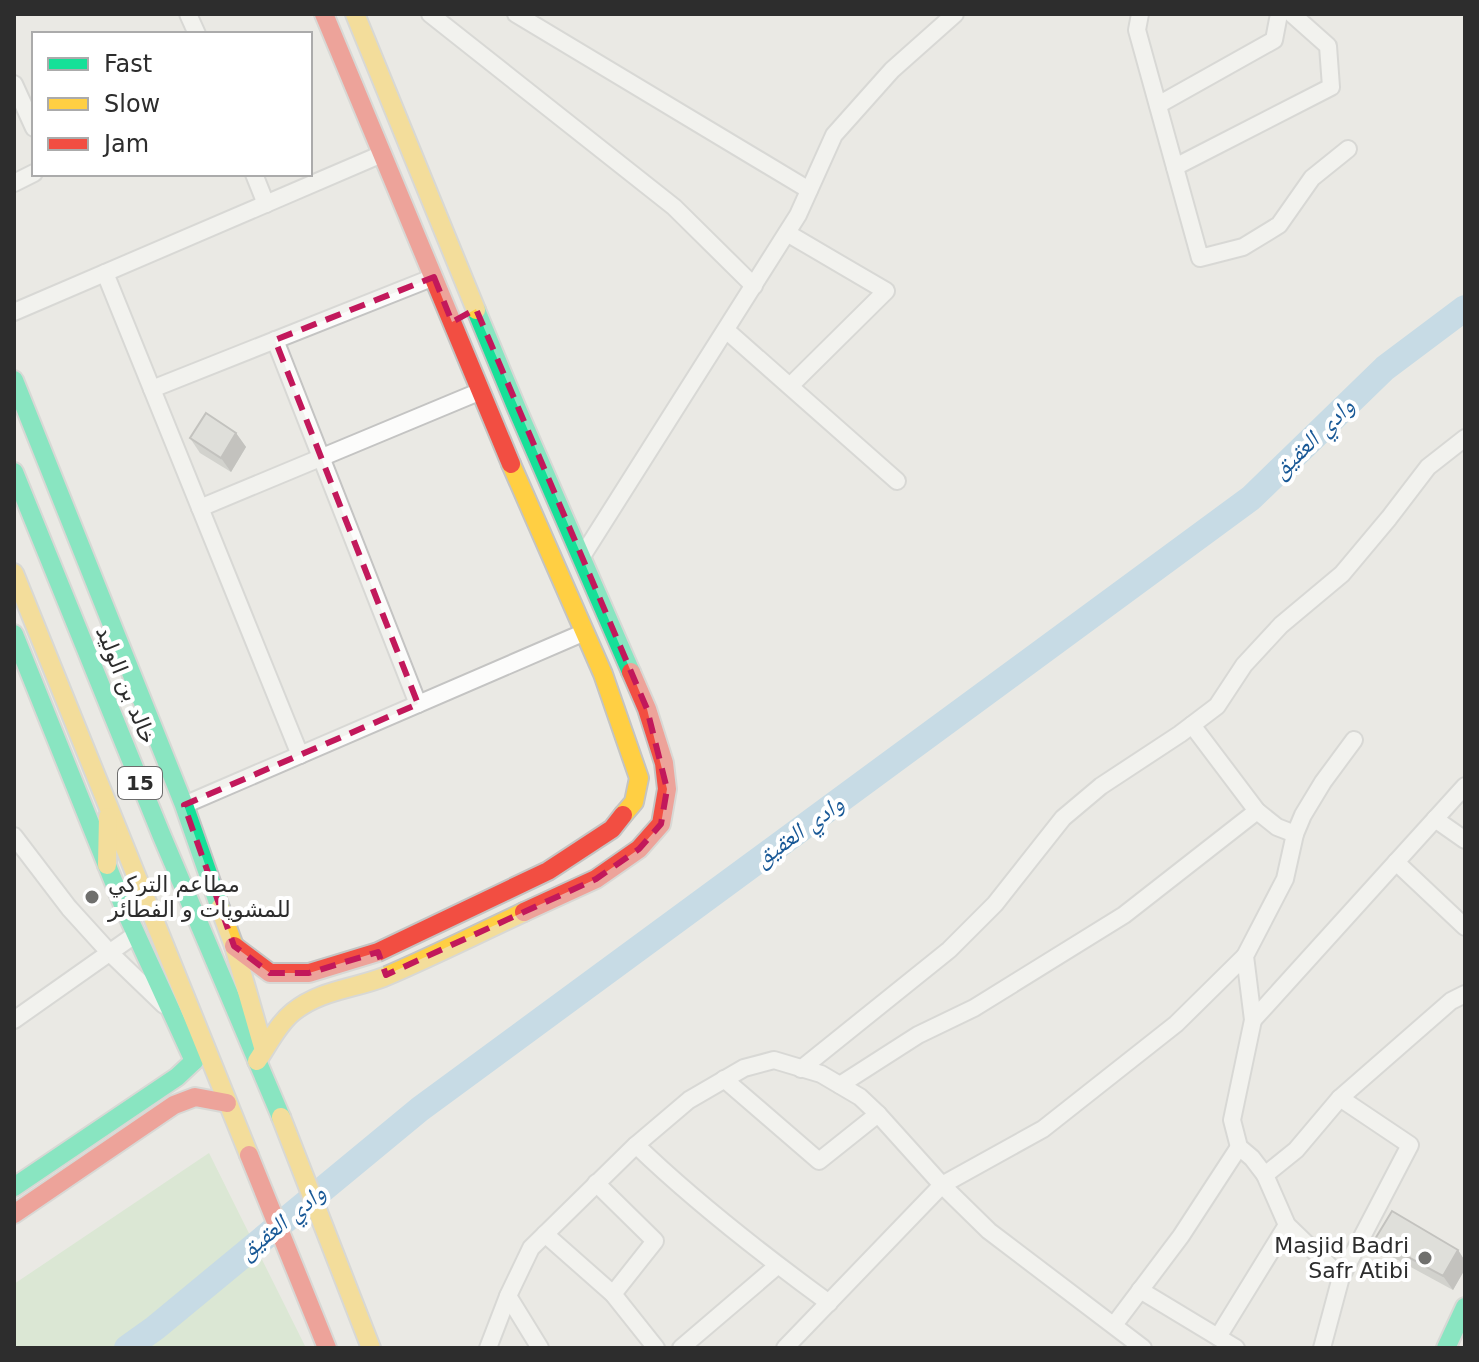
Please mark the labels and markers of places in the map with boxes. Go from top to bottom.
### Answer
place label: مطاعم التركي للمشويات و الفطائر [107,872,291,922]
marker: مطاعم التركي للمشويات و الفطائر [83,888,101,906]
place label: Masjid Badri Safr Atibi [1274,1233,1409,1283]
marker: Masjid Badri Safr Atibi [1416,1249,1434,1267]

